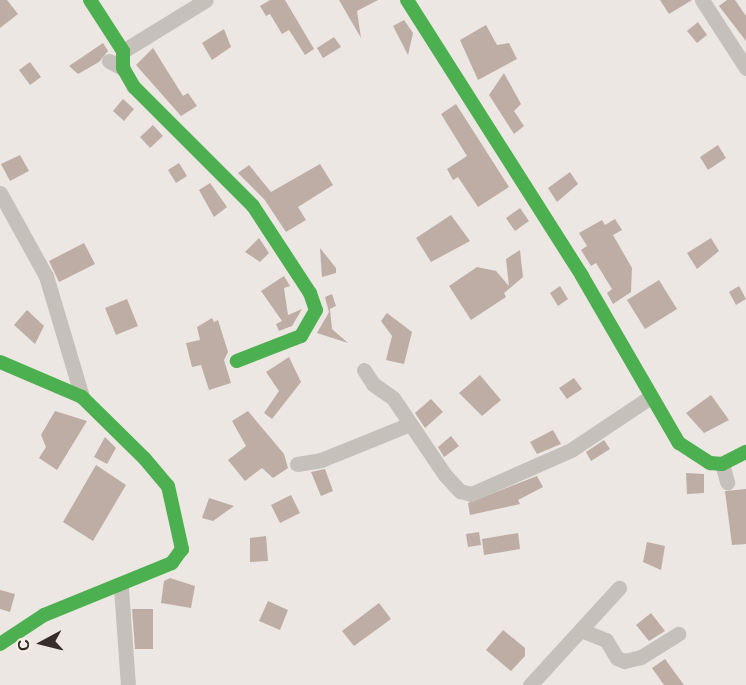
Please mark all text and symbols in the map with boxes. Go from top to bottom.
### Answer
north arrow [12,613,72,673]
text: С [13,638,35,652]

